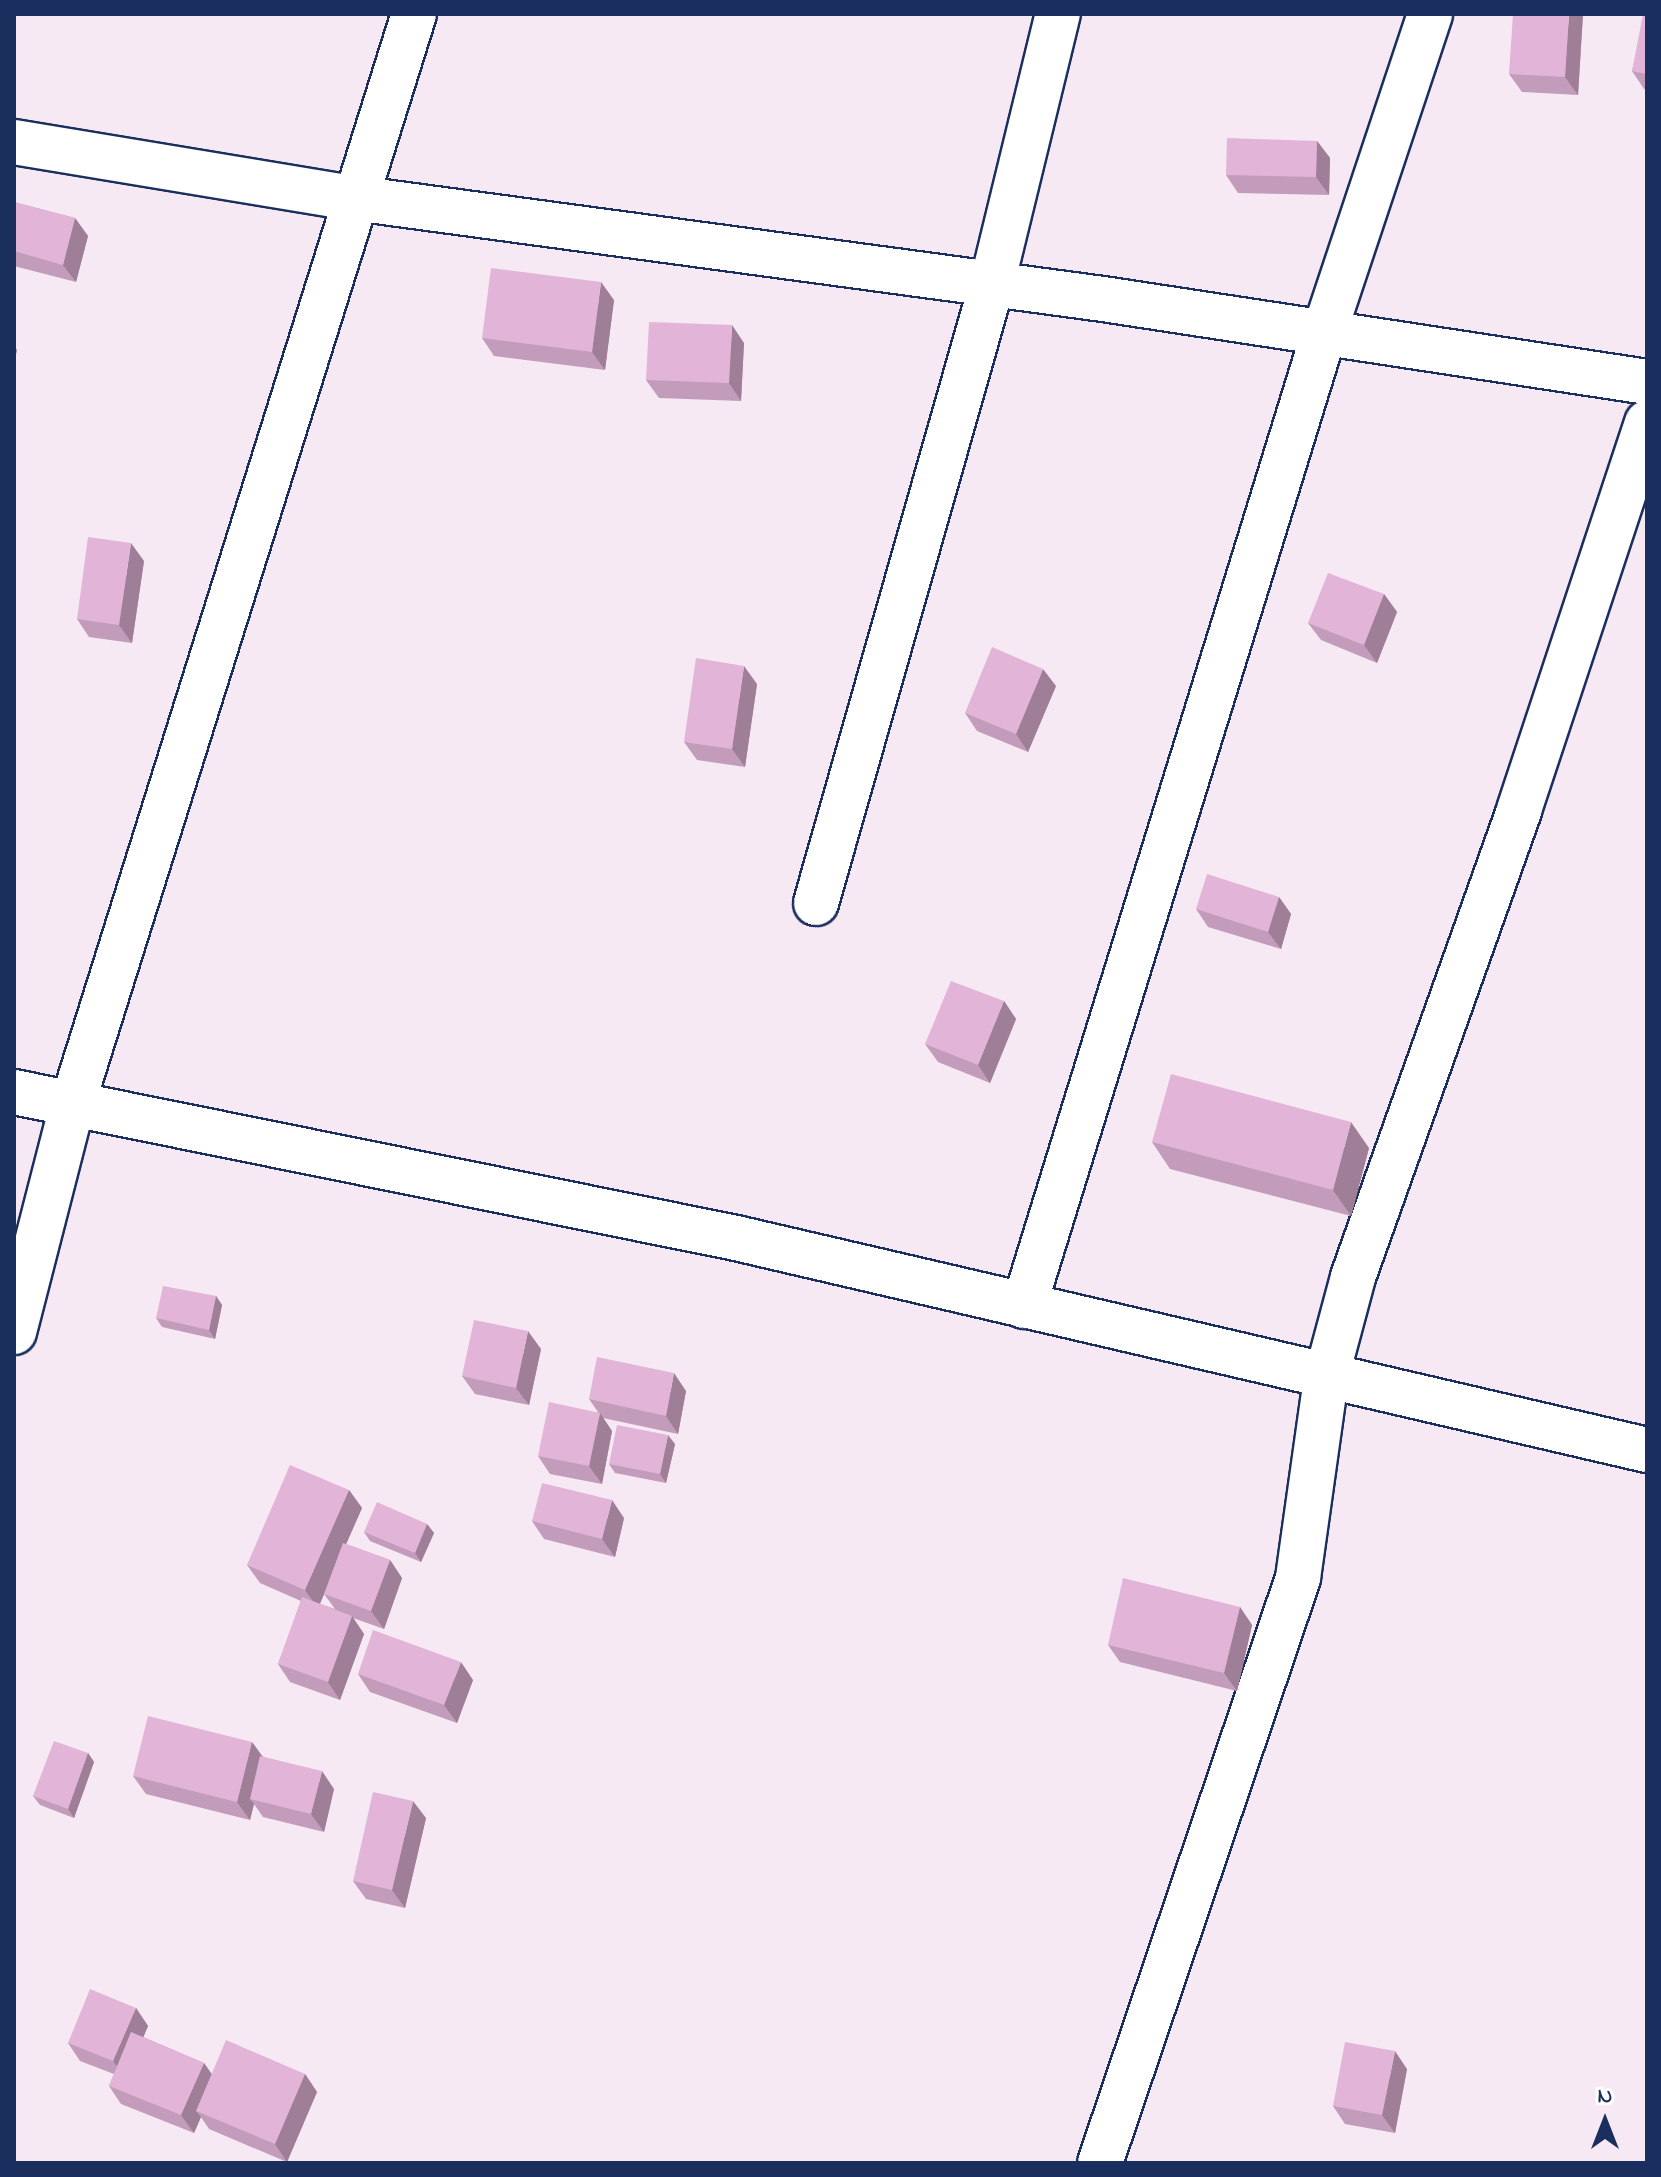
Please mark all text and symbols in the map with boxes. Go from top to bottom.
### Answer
north arrow [1565,2081,1645,2161]
text: N [1598,2081,1612,2113]

